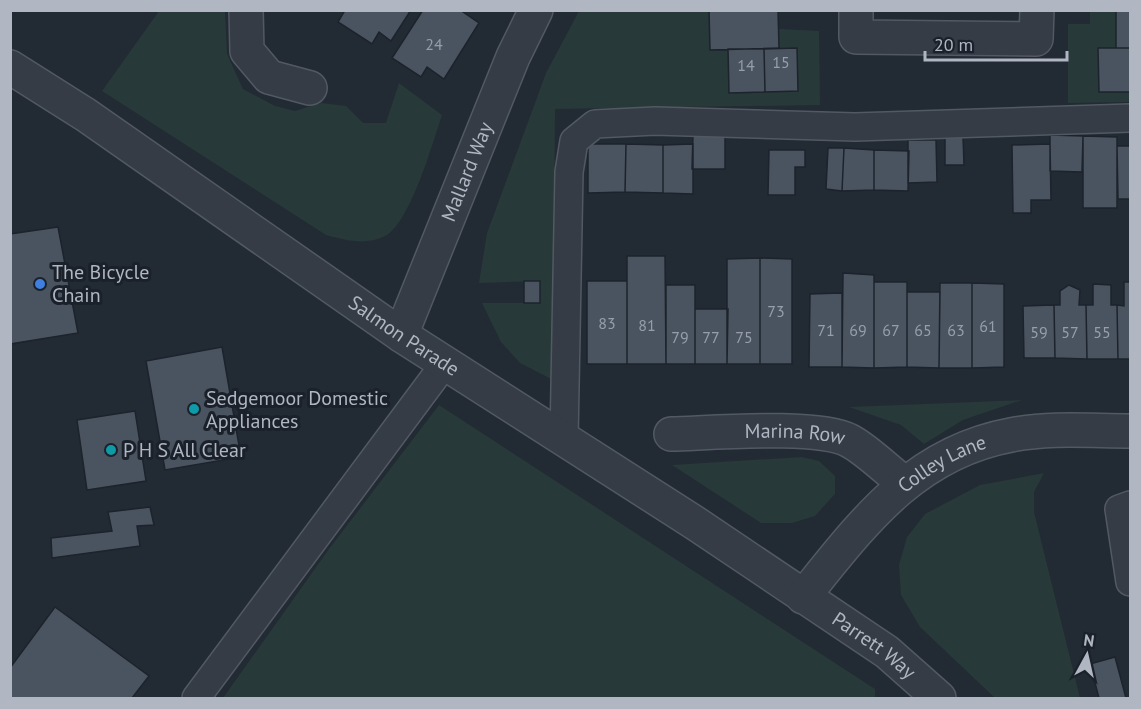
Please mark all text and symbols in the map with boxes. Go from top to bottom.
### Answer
scale bar [925,24,1068,62]
text: 20 m [934,33,973,56]
house number: 24 [425,34,443,54]
house number: 15 [772,52,790,72]
house number: 14 [737,55,755,75]
street label: Mallard Way [435,118,499,225]
place label: The Bicycle Chain [52,259,149,308]
marker: The Bicycle Chain [33,277,47,291]
street label: Salmon Parade [344,289,464,382]
house number: 73 [767,301,785,321]
house number: 83 [598,313,616,333]
house number: 81 [638,315,656,335]
house number: 61 [979,316,997,336]
house number: 71 [817,320,835,340]
house number: 69 [849,320,867,340]
house number: 67 [882,320,900,340]
house number: 65 [914,320,932,340]
house number: 63 [947,320,965,340]
house number: 59 [1030,322,1048,342]
house number: 57 [1061,322,1079,342]
house number: 55 [1093,322,1111,342]
house number: 79 [671,327,689,347]
house number: 77 [702,327,720,347]
house number: 75 [735,327,753,347]
place label: Sedgemoor Domestic Appliances [206,385,388,434]
marker: Sedgemoor Domestic Appliances [187,402,201,416]
street label: Marina Row [744,418,848,451]
street label: Colley Lane [892,429,989,498]
place label: P H S All Clear [123,437,246,463]
marker: P H S All Clear [104,443,118,457]
street label: Parrett Way [827,606,922,685]
north arrow [1057,625,1117,685]
text: N [1082,630,1096,651]

